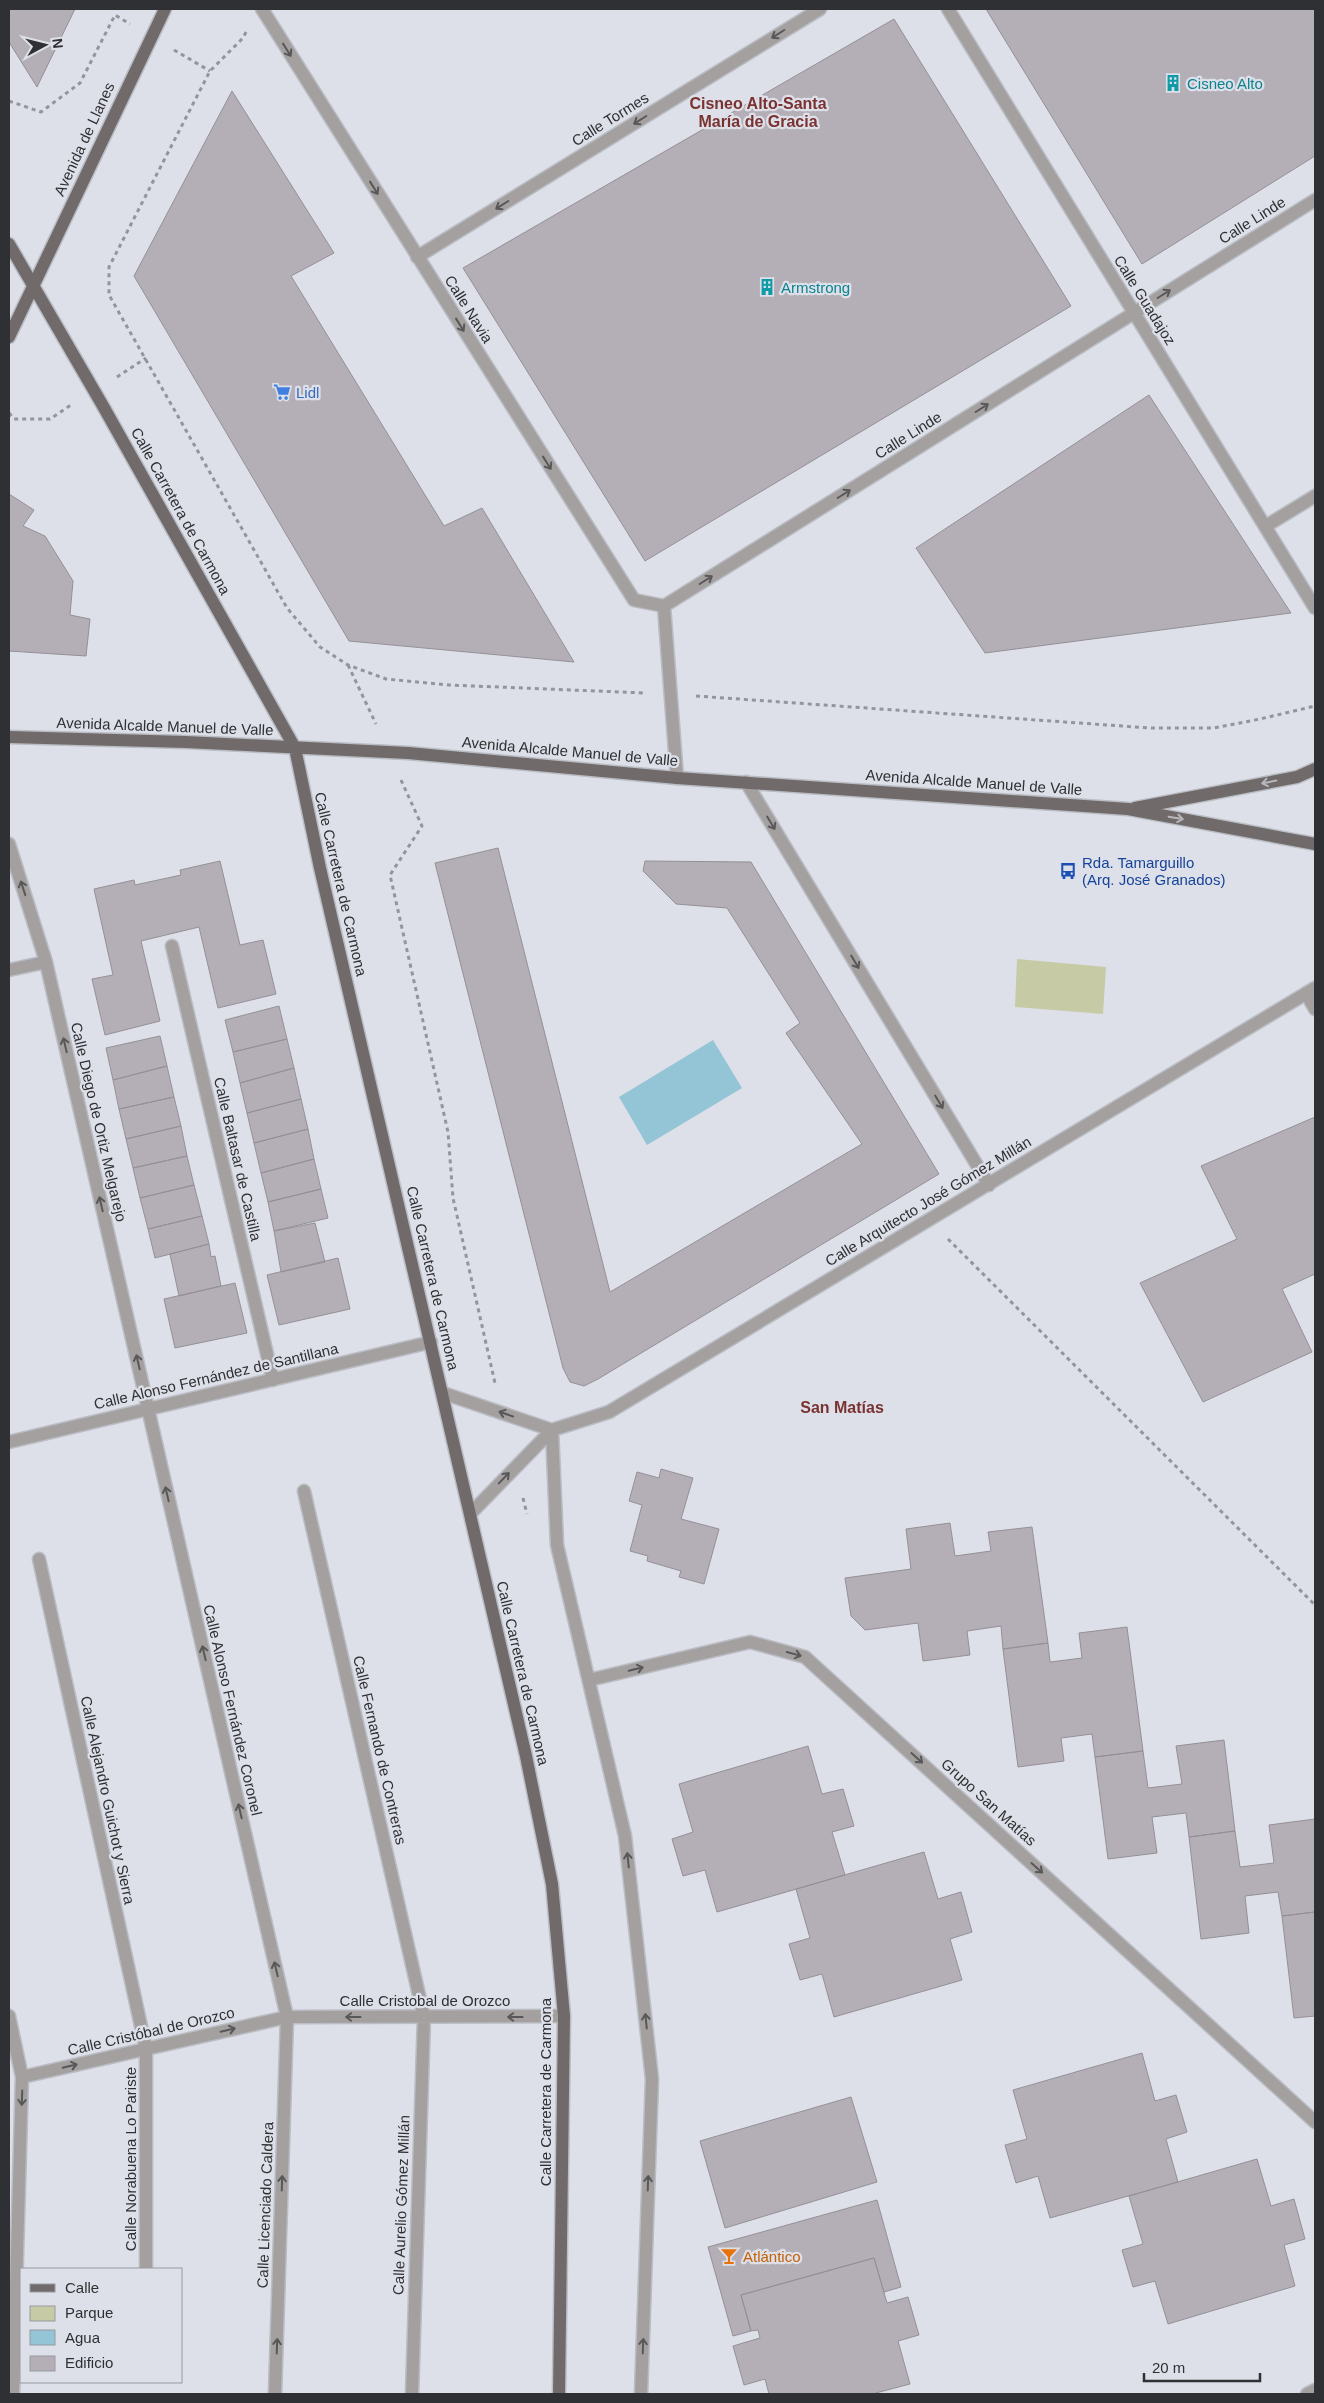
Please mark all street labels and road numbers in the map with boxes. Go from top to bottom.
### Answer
street label: Avenida de Llanes [50,80,118,198]
street label: Calle Tormes [568,89,652,149]
street label: Calle Linde [1216,193,1288,247]
street label: Calle Guadajoz [1111,252,1179,348]
street label: Calle Navia [441,272,497,347]
street label: Calle Linde [872,408,944,462]
street label: Calle Carretera de Carmona [128,424,234,598]
street label: Avenida Alcalde Manuel de Valle [56,714,274,738]
street label: Avenida Alcalde Manuel de Valle [461,733,679,769]
street label: Avenida Alcalde Manuel de Valle [865,766,1083,798]
street label: Calle Carretera de Carmona [312,790,371,978]
street label: Calle Diego de Ortiz Melgarejo [68,1021,130,1223]
street label: Calle Baltasar de Castilla [211,1075,265,1243]
street label: Calle Arquitecto José Gómez Millán [822,1133,1034,1269]
street label: Calle Carretera de Carmona [404,1184,463,1372]
street label: Calle Alonso Fernández de Santillana [92,1339,340,1412]
street label: Calle Carretera de Carmona [494,1579,553,1767]
street label: Calle Alonso Fernández Coronel [200,1603,266,1817]
street label: Calle Fernando de Contreras [350,1654,410,1846]
street label: Calle Alejandro Guichot y Sierra [78,1694,139,1906]
street label: Grupo San Matías [938,1755,1040,1849]
street label: Calle Cristobal de Orozco [340,1992,510,2009]
street label: Calle Carretera de Carmona [537,1997,554,2186]
street label: Calle Cristóbal de Orozco [66,2003,236,2059]
street label: Calle Norabuena Lo Pariste [122,2067,139,2251]
street label: Calle Aurelio Gómez Millán [389,2115,413,2295]
street label: Calle Licenciado Caldera [254,2121,276,2289]

